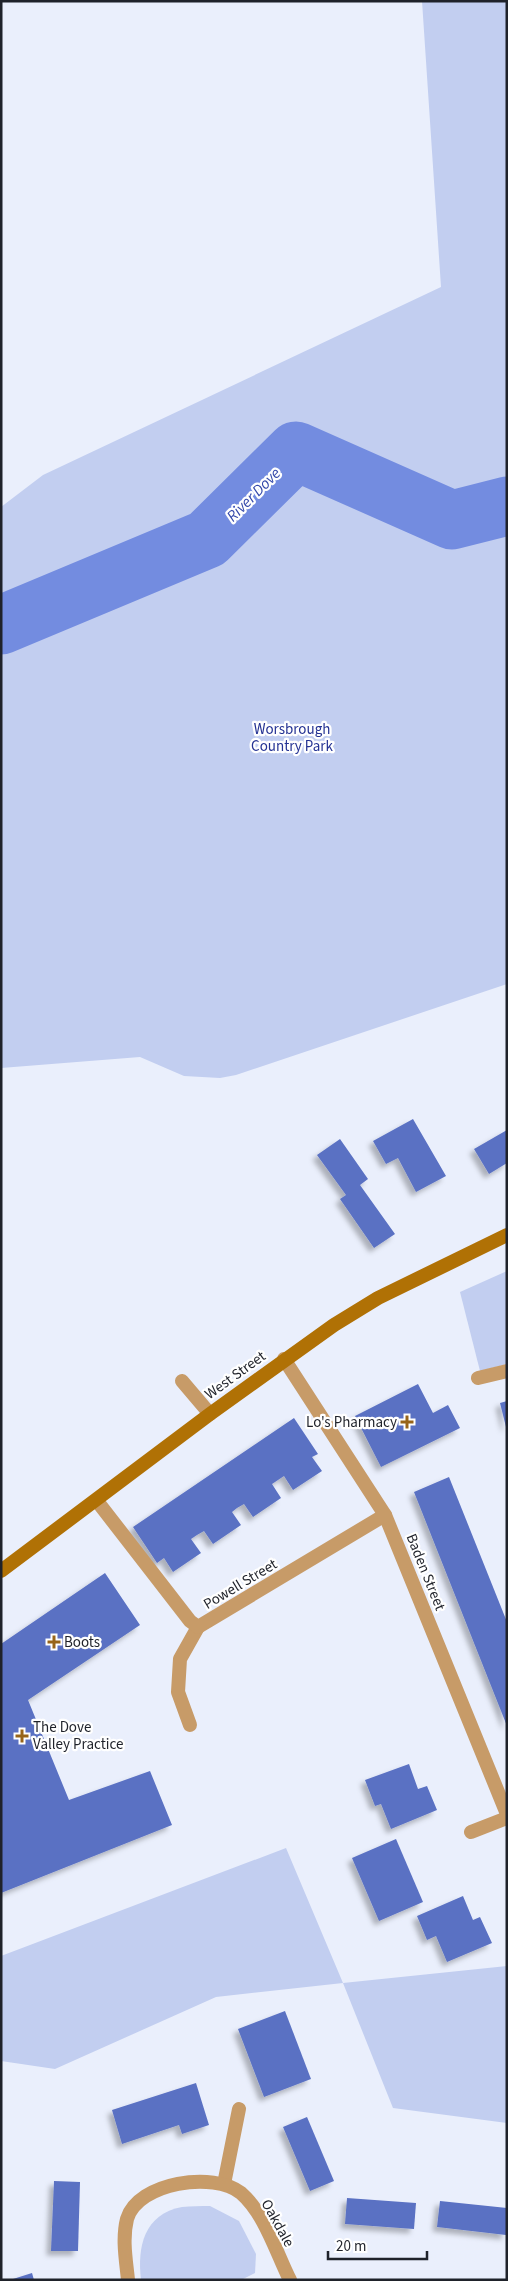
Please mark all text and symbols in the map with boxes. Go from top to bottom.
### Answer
water label: River Dove [222,462,286,527]
park label: Worsbrough Country Park [251,719,333,757]
street label: West Street [200,1346,270,1405]
place label: Lo's Pharmacy [306,1412,397,1433]
marker: Lo's Pharmacy [401,1416,413,1428]
street label: Baden Street [401,1531,450,1614]
street label: Powell Street [199,1554,281,1615]
place label: Boots [64,1632,100,1653]
marker: Boots [48,1636,60,1648]
place label: The Dove Valley Practice [33,1717,123,1755]
marker: The Dove Valley Practice [15,1729,29,1743]
street label: Oakdale [256,2195,299,2251]
scale bar [328,2228,427,2260]
text: 20 m [336,2236,366,2257]

